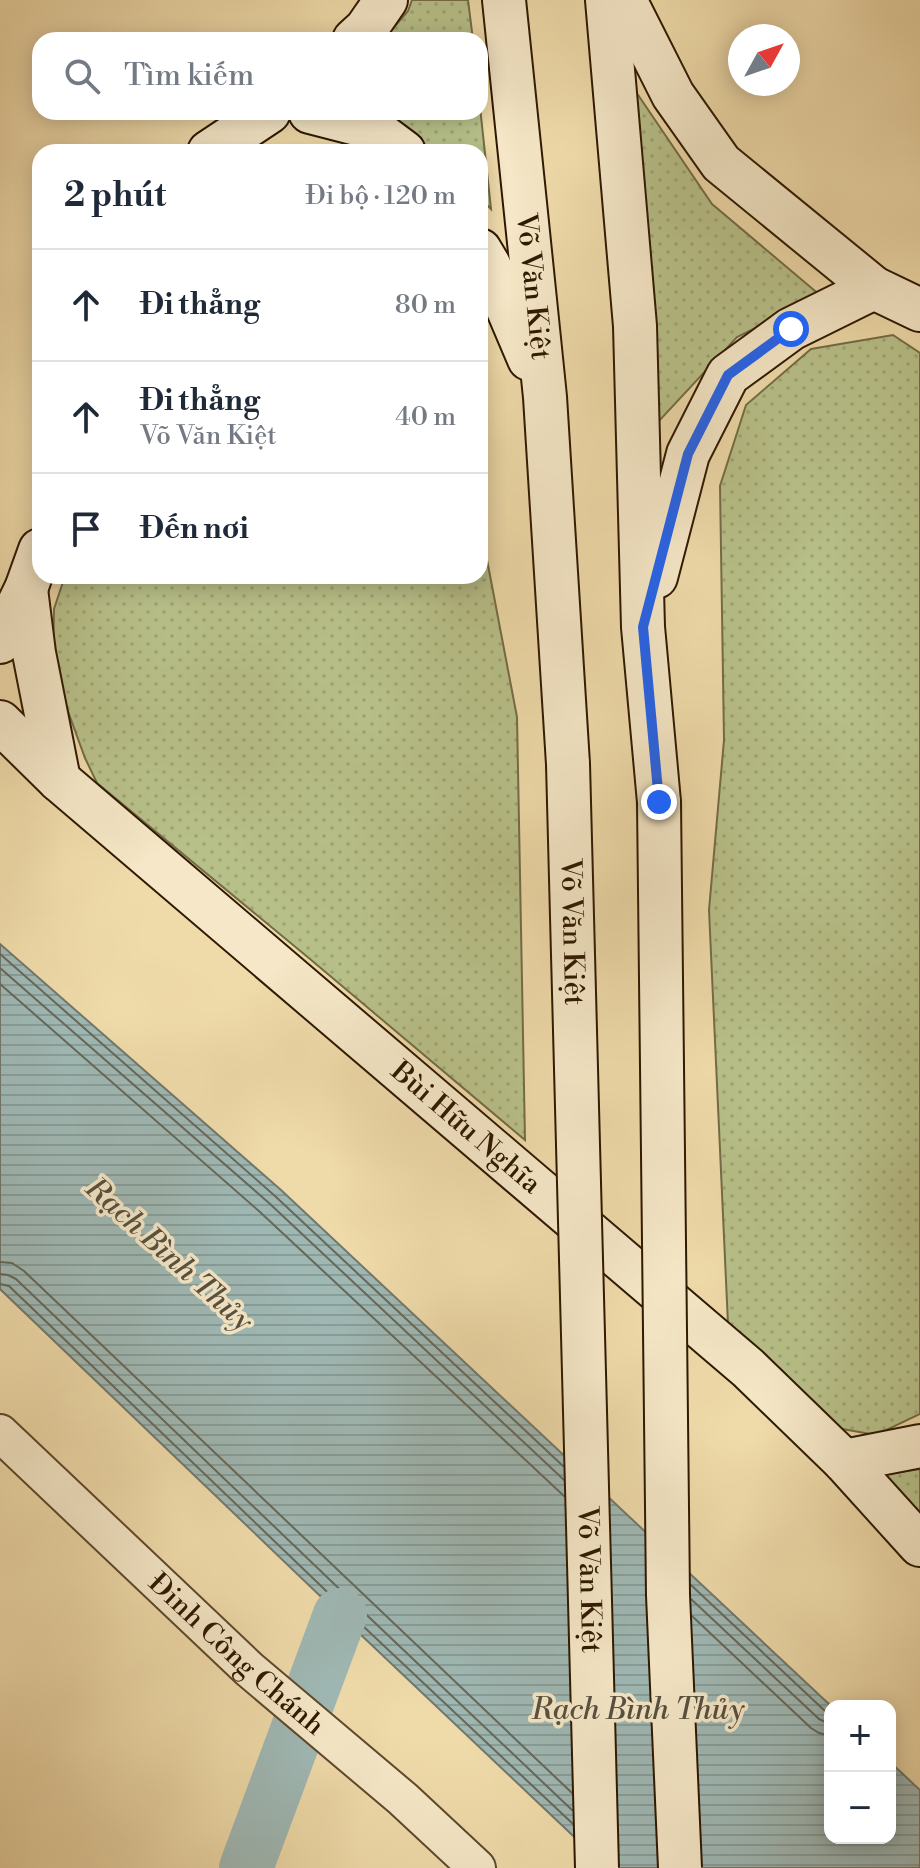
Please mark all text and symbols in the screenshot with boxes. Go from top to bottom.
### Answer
north arrow [728,24,800,96]
search box [32,32,488,120]
icon: search [60,54,104,98]
text: Tìm kiếm [124,57,254,95]
text: 2 phút [64,175,166,217]
text: Đi bộ · 120 m [305,180,456,212]
street label: Võ Văn Kiệt [509,211,559,362]
icon: ahead [64,283,108,327]
text: Đi thẳng [140,286,260,324]
text: 80 m [395,289,456,321]
route start [773,311,809,347]
text: Đi thẳng [140,382,260,420]
icon: ahead [64,395,108,439]
text: 40 m [395,401,456,433]
text: Võ Văn Kiệt [140,420,277,452]
icon: arrive [64,507,108,551]
text: Đến nơi [140,510,249,548]
route end [641,784,677,820]
street label: Võ Văn Kiệt [553,857,592,1006]
street label: Bùi Hữu Nghĩa [383,1053,549,1202]
water label: Rạch Bình Thủy [76,1169,262,1341]
street label: Võ Văn Kiệt [570,1505,609,1654]
street label: Đinh Công Chánh [141,1566,332,1743]
water label: Rạch Bình Thủy [531,1691,746,1729]
map controls [824,1700,896,1844]
button: + [824,1700,896,1772]
button: − [824,1772,896,1844]

